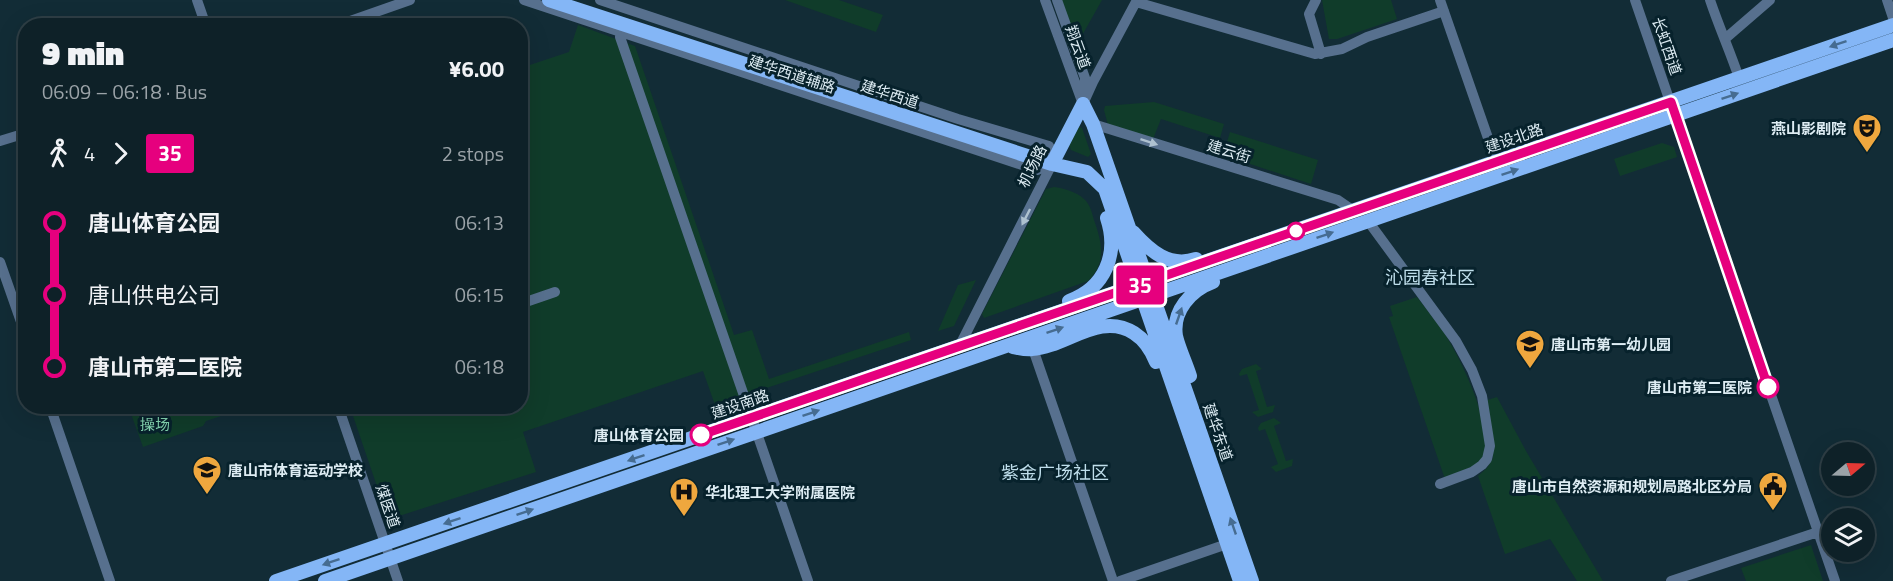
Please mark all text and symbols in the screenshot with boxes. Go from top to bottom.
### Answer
street label: 长虹西道 [1646,14,1688,78]
street label: 翔云道 [1059,22,1097,72]
text: 9 min [42,28,124,78]
one-way arrow [1829,40,1847,50]
street label: 建华西道辅路 [746,49,838,99]
text: ¥6.00 [449,52,504,86]
street label: 建华西道 [858,74,922,114]
text: 06:09 – 06:18 · Bus [42,76,207,107]
one-way arrow [1721,91,1739,101]
theatre icon: 燕山影剧院 [1851,112,1883,154]
street label: 建设北路 [1482,117,1546,159]
place label: 燕山影剧院 [1771,117,1846,140]
street label: 建云街 [1204,133,1254,169]
icon: walk [42,137,75,170]
icon: forward [104,137,137,170]
text: 35 [158,137,182,169]
one-way arrow [1140,137,1158,147]
text: 4 [84,138,95,169]
text: 2 stops [442,138,504,169]
street label: 机场路 [1012,141,1052,191]
one-way arrow [1501,167,1519,177]
text: 唐山体育公园 [88,206,220,240]
text: 06:13 [455,207,504,238]
one-way arrow [1021,208,1030,225]
unlabelled marker [1287,222,1305,240]
one-way arrow [1317,230,1335,240]
district label: 沁园春社区 [1385,264,1475,291]
line badge: 35 [1113,266,1167,304]
text: 35 [1128,269,1152,301]
text: 唐山供电公司 [88,278,220,312]
text: 06:15 [455,279,504,310]
one-way arrow [1175,307,1185,325]
one-way arrow [1047,325,1065,335]
school or university icon: 唐山市第一幼儿园 [1514,328,1546,370]
place label: 唐山市第一幼儿园 [1551,333,1671,356]
text: 唐山市第二医院 [88,350,242,384]
text: 06:18 [455,351,504,382]
place label: 唐山市第二医院 [1647,376,1752,399]
marker: 唐山市第二医院 [1757,376,1779,398]
street label: 建设南路 [708,383,772,425]
street label: 建华东道 [1197,400,1239,464]
one-way arrow [802,408,820,417]
park label: 操场 [140,413,170,436]
place label: 唐山体育公园 [594,424,684,447]
marker: 唐山体育公园 [690,424,712,446]
one-way arrow [717,437,735,446]
north arrow [1821,442,1875,496]
map controls [1821,442,1875,562]
one-way arrow [627,453,645,463]
school or university icon: 唐山市体育运动学校 [191,454,223,496]
place label: 唐山市体育运动学校 [228,459,363,482]
district label: 紫金广场社区 [1001,459,1109,486]
public building icon: 唐山市自然资源和规划局路北区分局 [1757,470,1789,512]
place label: 唐山市自然资源和规划局路北区分局 [1512,475,1752,498]
hospital icon: 华北理工大学附属医院 [668,476,700,518]
street label: 煤医道 [370,481,406,531]
place label: 华北理工大学附属医院 [705,481,855,504]
one-way arrow [516,506,534,516]
button: layers [1821,508,1875,562]
one-way arrow [443,517,461,527]
one-way arrow [1227,517,1237,535]
one-way arrow [322,558,340,568]

